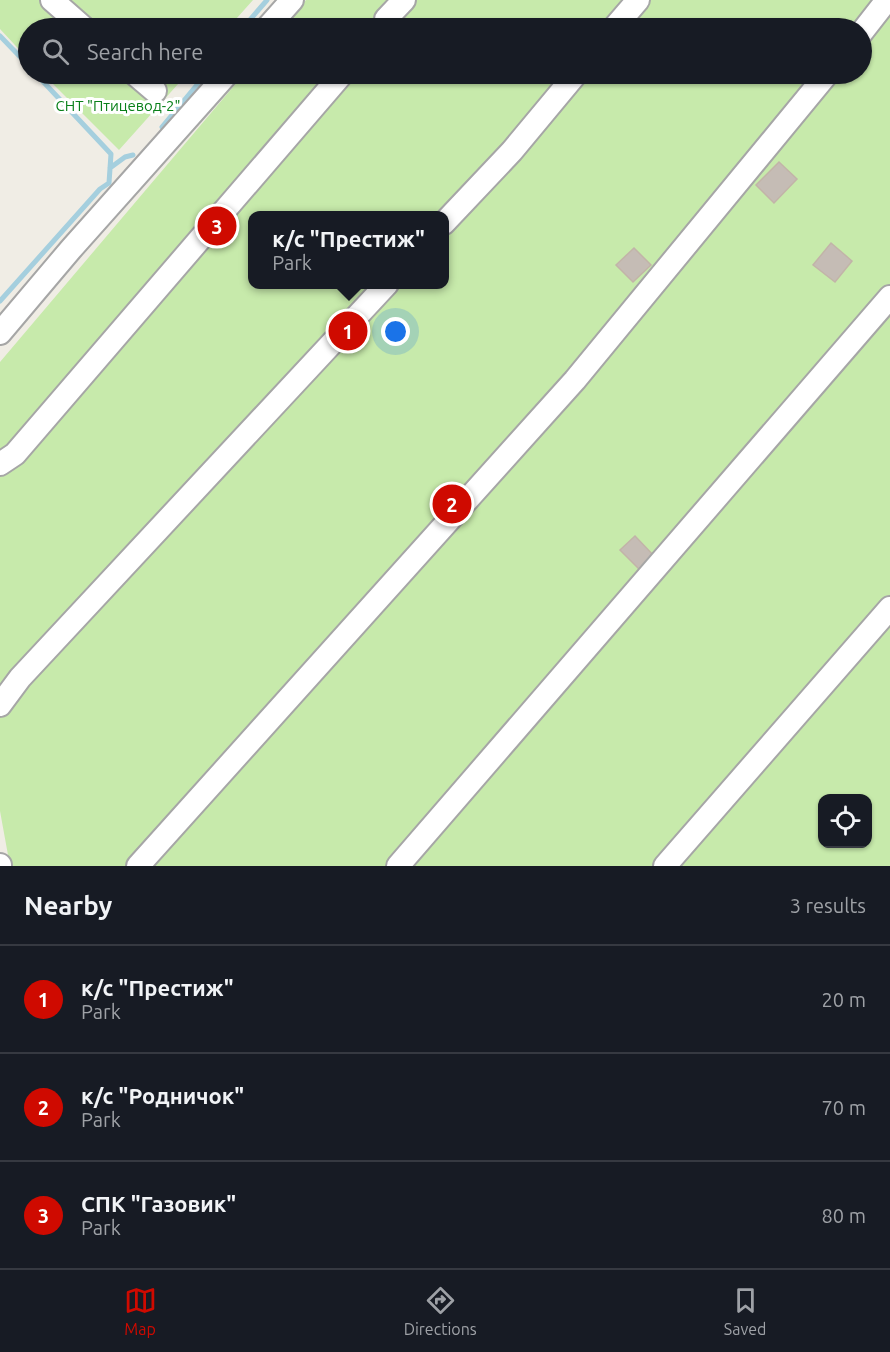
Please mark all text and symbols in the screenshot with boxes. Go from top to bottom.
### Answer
search box [18,18,872,84]
icon: search [39,35,72,68]
text: Search here [87,39,203,64]
park label: СНТ "Птицевод-2" [56,97,180,114]
pin: 3 [198,204,236,248]
popup [248,211,449,289]
text: к/с "Престиж" [272,226,425,251]
text: Park [272,251,312,274]
pin: 1 [328,308,368,354]
your location [381,317,410,346]
pin: 2 [432,482,472,526]
map controls [818,794,872,848]
button: locate [818,794,872,848]
text: Nearby [24,891,112,920]
text: 3 results [790,894,866,917]
text: к/с "Престиж" [81,975,234,1000]
text: 1 [38,988,49,1011]
text: 20 m [822,988,866,1011]
text: Park [81,1000,121,1023]
text: к/с "Родничок" [81,1083,244,1108]
text: 2 [38,1096,49,1119]
text: 70 m [822,1096,866,1119]
text: Park [81,1108,121,1131]
text: СПК "Газовик" [81,1191,236,1216]
text: 3 [38,1204,49,1227]
text: 80 m [822,1204,866,1227]
text: Park [81,1216,121,1239]
tab: Map [124,1284,157,1338]
tab: Directions [404,1284,477,1338]
tab: Saved [724,1284,766,1338]

